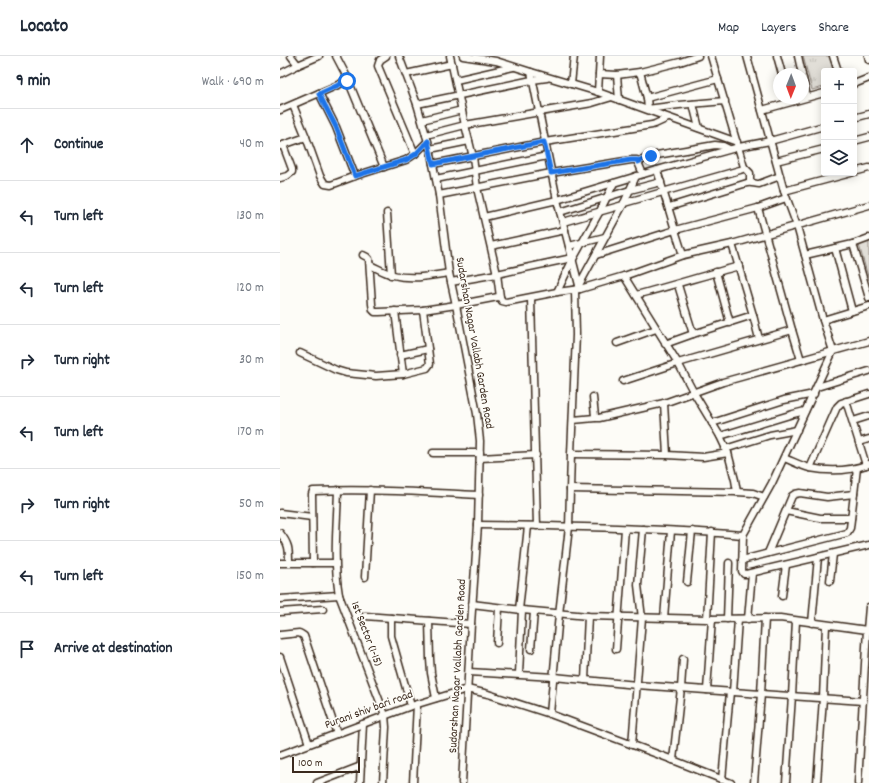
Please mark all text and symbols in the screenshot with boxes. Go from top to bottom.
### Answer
text: Locato [20,14,68,41]
text: Map [718,18,739,38]
text: Layers [761,18,796,38]
text: Share [818,18,849,38]
north arrow [773,68,809,104]
map controls [821,68,857,176]
button: + [821,68,857,104]
text: 9 min [16,70,50,94]
route start [338,72,356,90]
text: Walk · 690 m [202,73,264,92]
button: − [821,104,857,140]
icon: ahead [16,134,38,156]
text: Continue [54,134,103,156]
text: 40 m [240,135,264,154]
button: layers [821,140,857,176]
route end [642,147,660,165]
icon: left [16,206,38,228]
text: Turn left [54,206,103,228]
text: 130 m [236,207,264,226]
street label: Sudarshan Nagar Vallabh Garden Road [451,256,497,430]
icon: left [16,278,38,300]
text: Turn left [54,278,103,300]
text: 120 m [236,279,264,298]
icon: right [16,350,38,372]
text: Turn right [54,350,110,372]
text: 30 m [239,351,264,370]
icon: left [16,422,38,444]
text: Turn left [54,422,103,444]
text: 170 m [237,423,264,442]
icon: right [16,494,38,516]
text: Turn right [54,494,110,516]
text: 50 m [239,495,264,514]
icon: left [16,566,38,588]
text: Turn left [54,566,103,588]
text: 150 m [236,567,264,586]
street label: Sudarshan Nagar Vallabh Garden Road [445,579,471,753]
street label: 1st Sector (1-15) [346,599,386,669]
icon: arrive [16,638,38,660]
text: Arrive at destination [54,638,172,660]
street label: Purani shiv bari road [322,686,416,734]
scale bar [292,755,360,774]
text: 100 m [298,756,322,772]

